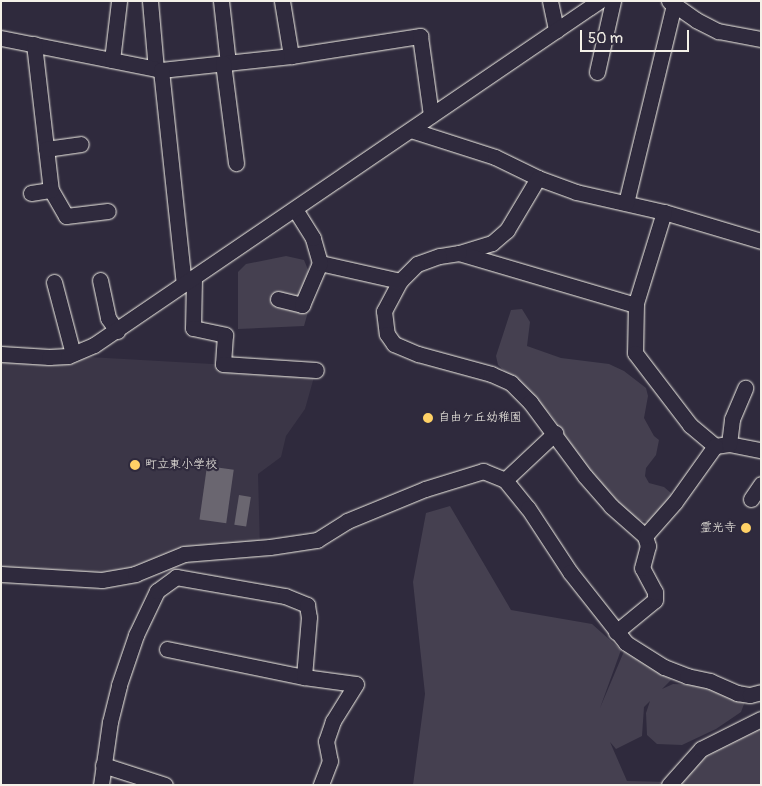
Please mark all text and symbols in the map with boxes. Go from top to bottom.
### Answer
scale bar [582,20,691,52]
text: 50 m [588,29,623,48]
place label: 自由ケ丘幼稚園 [438,411,522,425]
marker: 自由ケ丘幼稚園 [422,412,434,424]
place label: 町立東小学校 [145,458,217,472]
marker: 町立東小学校 [129,459,141,471]
place label: 霊光寺 [700,521,736,535]
marker: 霊光寺 [740,522,752,534]

